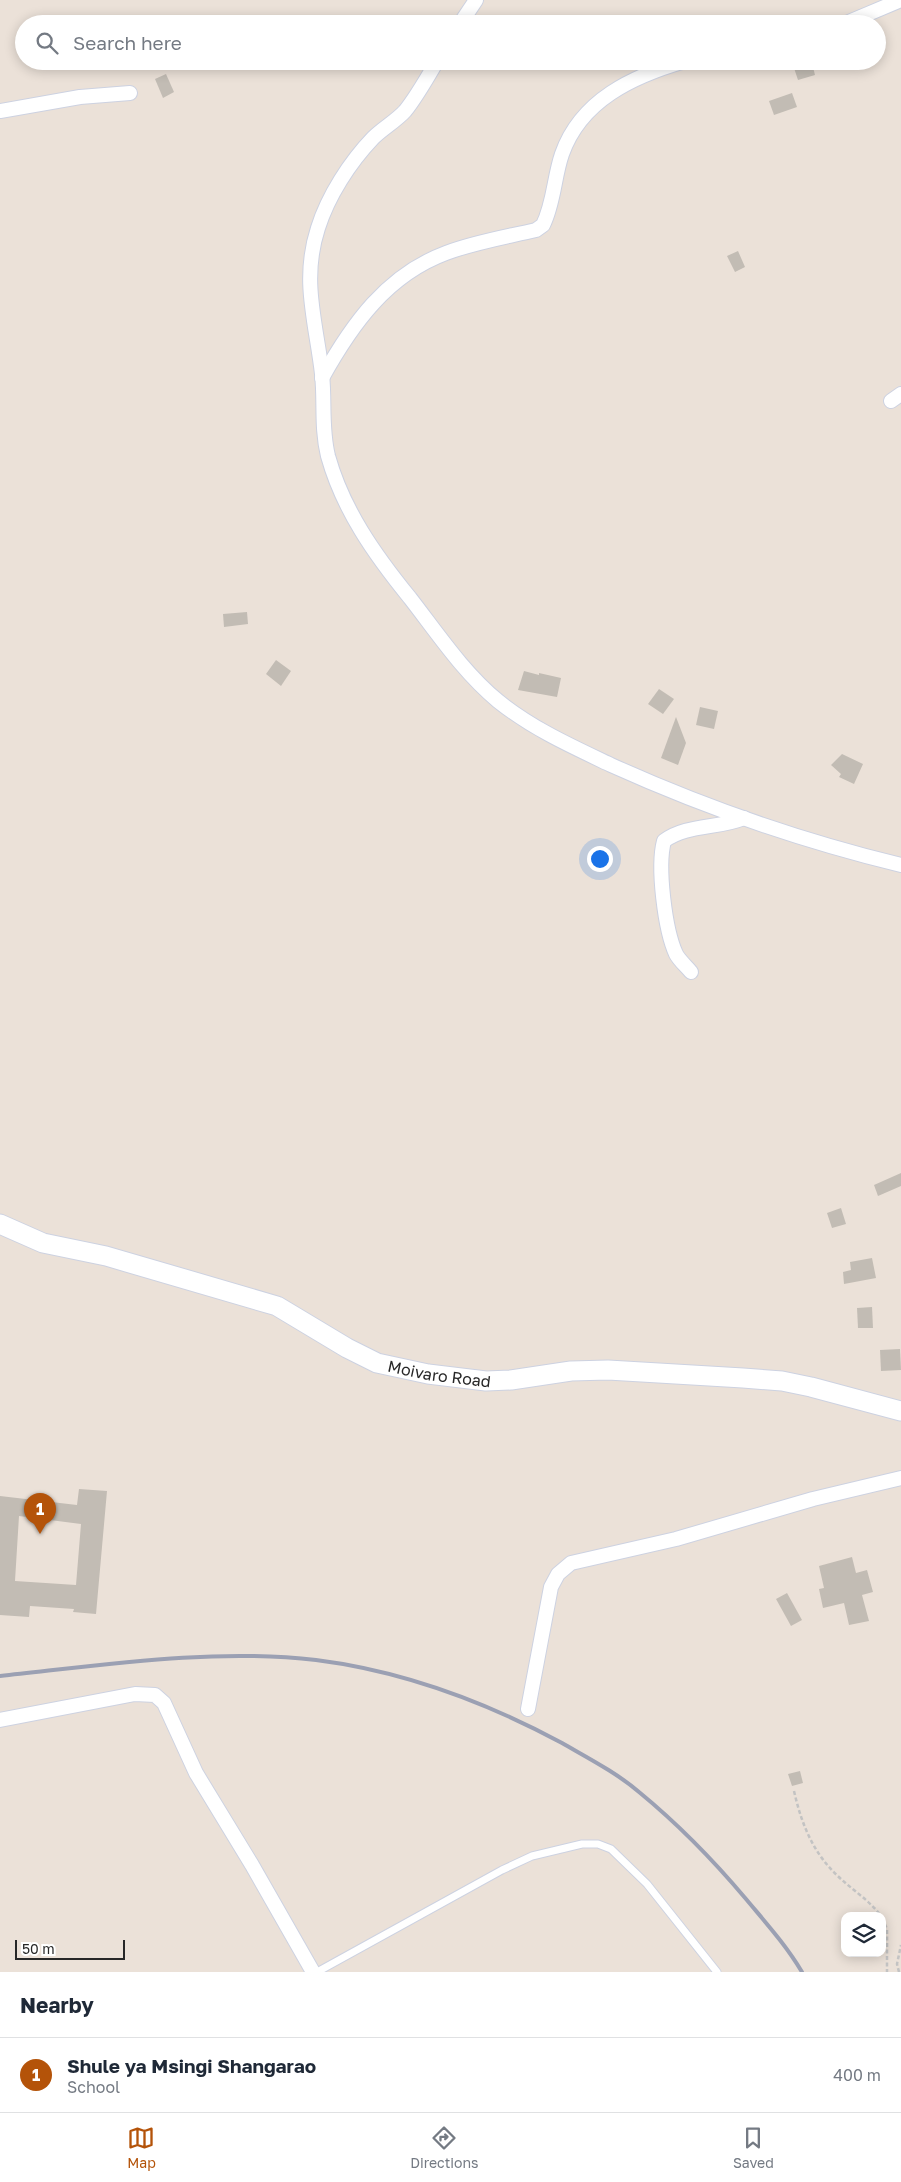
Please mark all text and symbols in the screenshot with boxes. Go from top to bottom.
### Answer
search box [15,15,886,70]
icon: search [33,29,61,57]
text: Search here [73,31,182,54]
your location [587,846,613,872]
street label: Moivaro Road [386,1356,492,1392]
pin: 1 [24,1493,56,1534]
map controls [841,1912,886,1957]
button: layers [841,1912,886,1957]
scale bar [15,1937,125,1960]
text: 50 m [22,1940,55,1957]
text: Nearby [20,1992,94,2018]
text: Shule ya Msingi Shangarao [67,2054,316,2077]
text: 1 [32,2065,40,2085]
text: 400 m [833,2065,881,2085]
text: School [67,2077,120,2097]
tab: Map [127,2124,156,2171]
tab: Directions [410,2124,479,2171]
tab: Saved [733,2124,774,2171]

